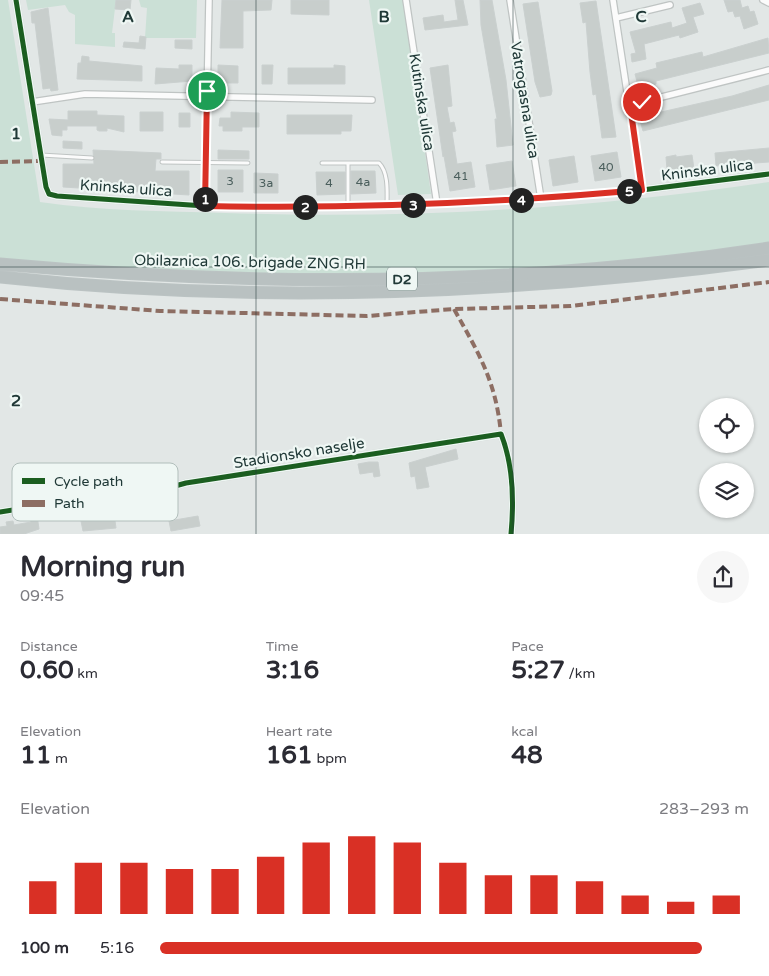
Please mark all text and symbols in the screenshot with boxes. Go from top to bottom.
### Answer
text: A [122,7,134,27]
text: B [378,7,390,27]
text: C [635,7,647,27]
street label: Vatrogasna ulica [507,40,543,160]
street label: Kutinska ulica [405,52,439,152]
pin [186,70,228,112]
icon: arrive [193,77,221,105]
pin [621,81,663,123]
icon: check [628,88,656,116]
text: 1 [11,124,21,144]
street label: Kninska ulica [660,155,754,185]
house number: 40 [598,160,614,174]
house number: 41 [453,169,469,183]
house number: 3 [226,174,234,188]
house number: 4a [356,175,370,189]
street label: Kninska ulica [79,176,173,200]
house number: 3a [259,176,273,190]
house number: 4 [325,176,333,190]
pin: 5 [616,178,642,204]
text: 5 [625,183,634,200]
pin: 1 [192,186,218,212]
pin: 4 [508,188,534,212]
text: 1 [201,191,210,208]
pin: 3 [400,192,426,218]
text: 4 [517,192,526,209]
pin: 2 [292,194,318,220]
text: 3 [409,197,418,214]
text: 2 [301,199,310,216]
street label: Obilaznica 106. brigade ZNG RH [134,251,366,273]
road number: D2 [387,268,417,290]
text: 2 [11,391,21,411]
map controls [699,398,754,518]
button: locate [699,398,754,453]
street label: Stadionsko naselje [232,434,366,472]
legend [12,463,178,521]
button: layers [699,463,754,518]
text: Cycle path [54,473,123,490]
text: Path [54,495,85,512]
text: Morning run [20,550,185,584]
button: share [697,551,749,603]
text: 09:45 [20,586,64,606]
text: Distance [20,638,78,655]
text: Time [266,638,298,655]
text: Pace [511,638,544,655]
text: 0.60 [20,655,74,685]
text: 3:16 [266,655,319,685]
text: 5:27 [511,655,565,685]
text: km [74,665,98,682]
text: /km [565,665,595,682]
text: Elevation [20,723,81,740]
text: Heart rate [266,723,332,740]
text: kcal [511,723,538,740]
text: 11 [20,740,51,770]
text: 161 [266,740,313,770]
text: 48 [511,740,543,770]
text: m [51,750,68,767]
text: bpm [313,750,347,767]
text: Elevation [20,799,90,819]
text: 283–293 m [659,799,749,819]
text: 100 m [20,938,69,958]
text: 5:16 [100,938,134,958]

